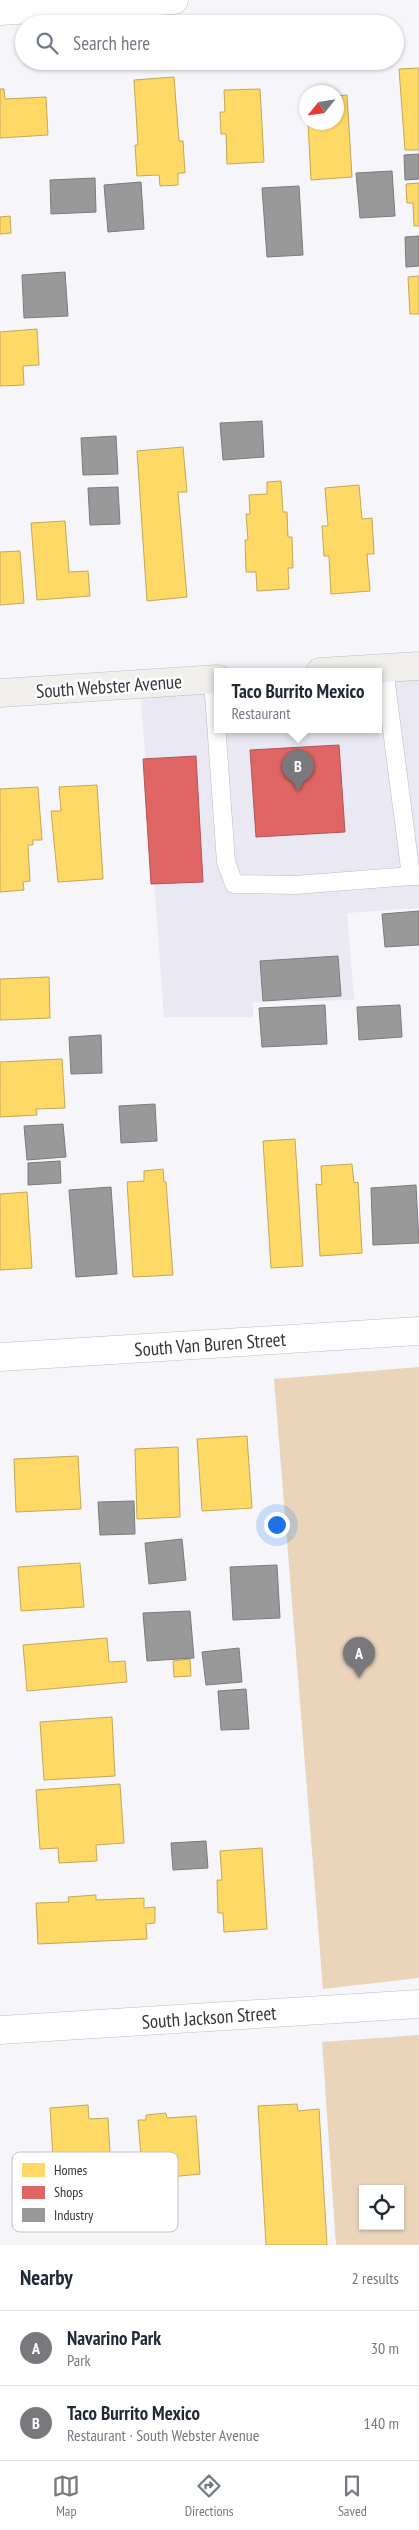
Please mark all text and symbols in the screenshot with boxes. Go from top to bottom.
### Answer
search box [15,15,404,70]
icon: search [33,29,61,57]
text: Search here [73,31,150,55]
north arrow [299,85,344,130]
popup [214,668,382,733]
street label: South Webster Avenue [35,669,183,703]
text: Taco Burrito Mexico [232,679,364,703]
text: Restaurant [232,703,291,723]
pin: B [282,750,314,791]
street label: South Van Buren Street [134,1327,287,1361]
your location [264,1512,290,1538]
pin: A [343,1637,375,1678]
street label: South Jackson Street [141,2000,278,2034]
legend [12,2152,178,2232]
text: Homes [54,2161,87,2179]
text: Shops [54,2183,83,2201]
map controls [359,2185,404,2230]
button: locate [359,2185,404,2230]
text: Industry [54,2206,94,2224]
text: Nearby [20,2264,73,2291]
text: 2 results [352,2268,399,2288]
text: Navarino Park [67,2326,161,2350]
text: A [32,2338,40,2358]
text: 30 m [371,2338,399,2358]
text: Park [67,2350,91,2370]
text: Taco Burrito Mexico [67,2401,200,2425]
text: B [32,2413,40,2433]
text: 140 m [364,2413,399,2433]
text: Restaurant · South Webster Avenue [67,2425,259,2445]
tab: Map [52,2472,80,2520]
tab: Directions [185,2472,233,2520]
tab: Saved [338,2472,367,2520]

